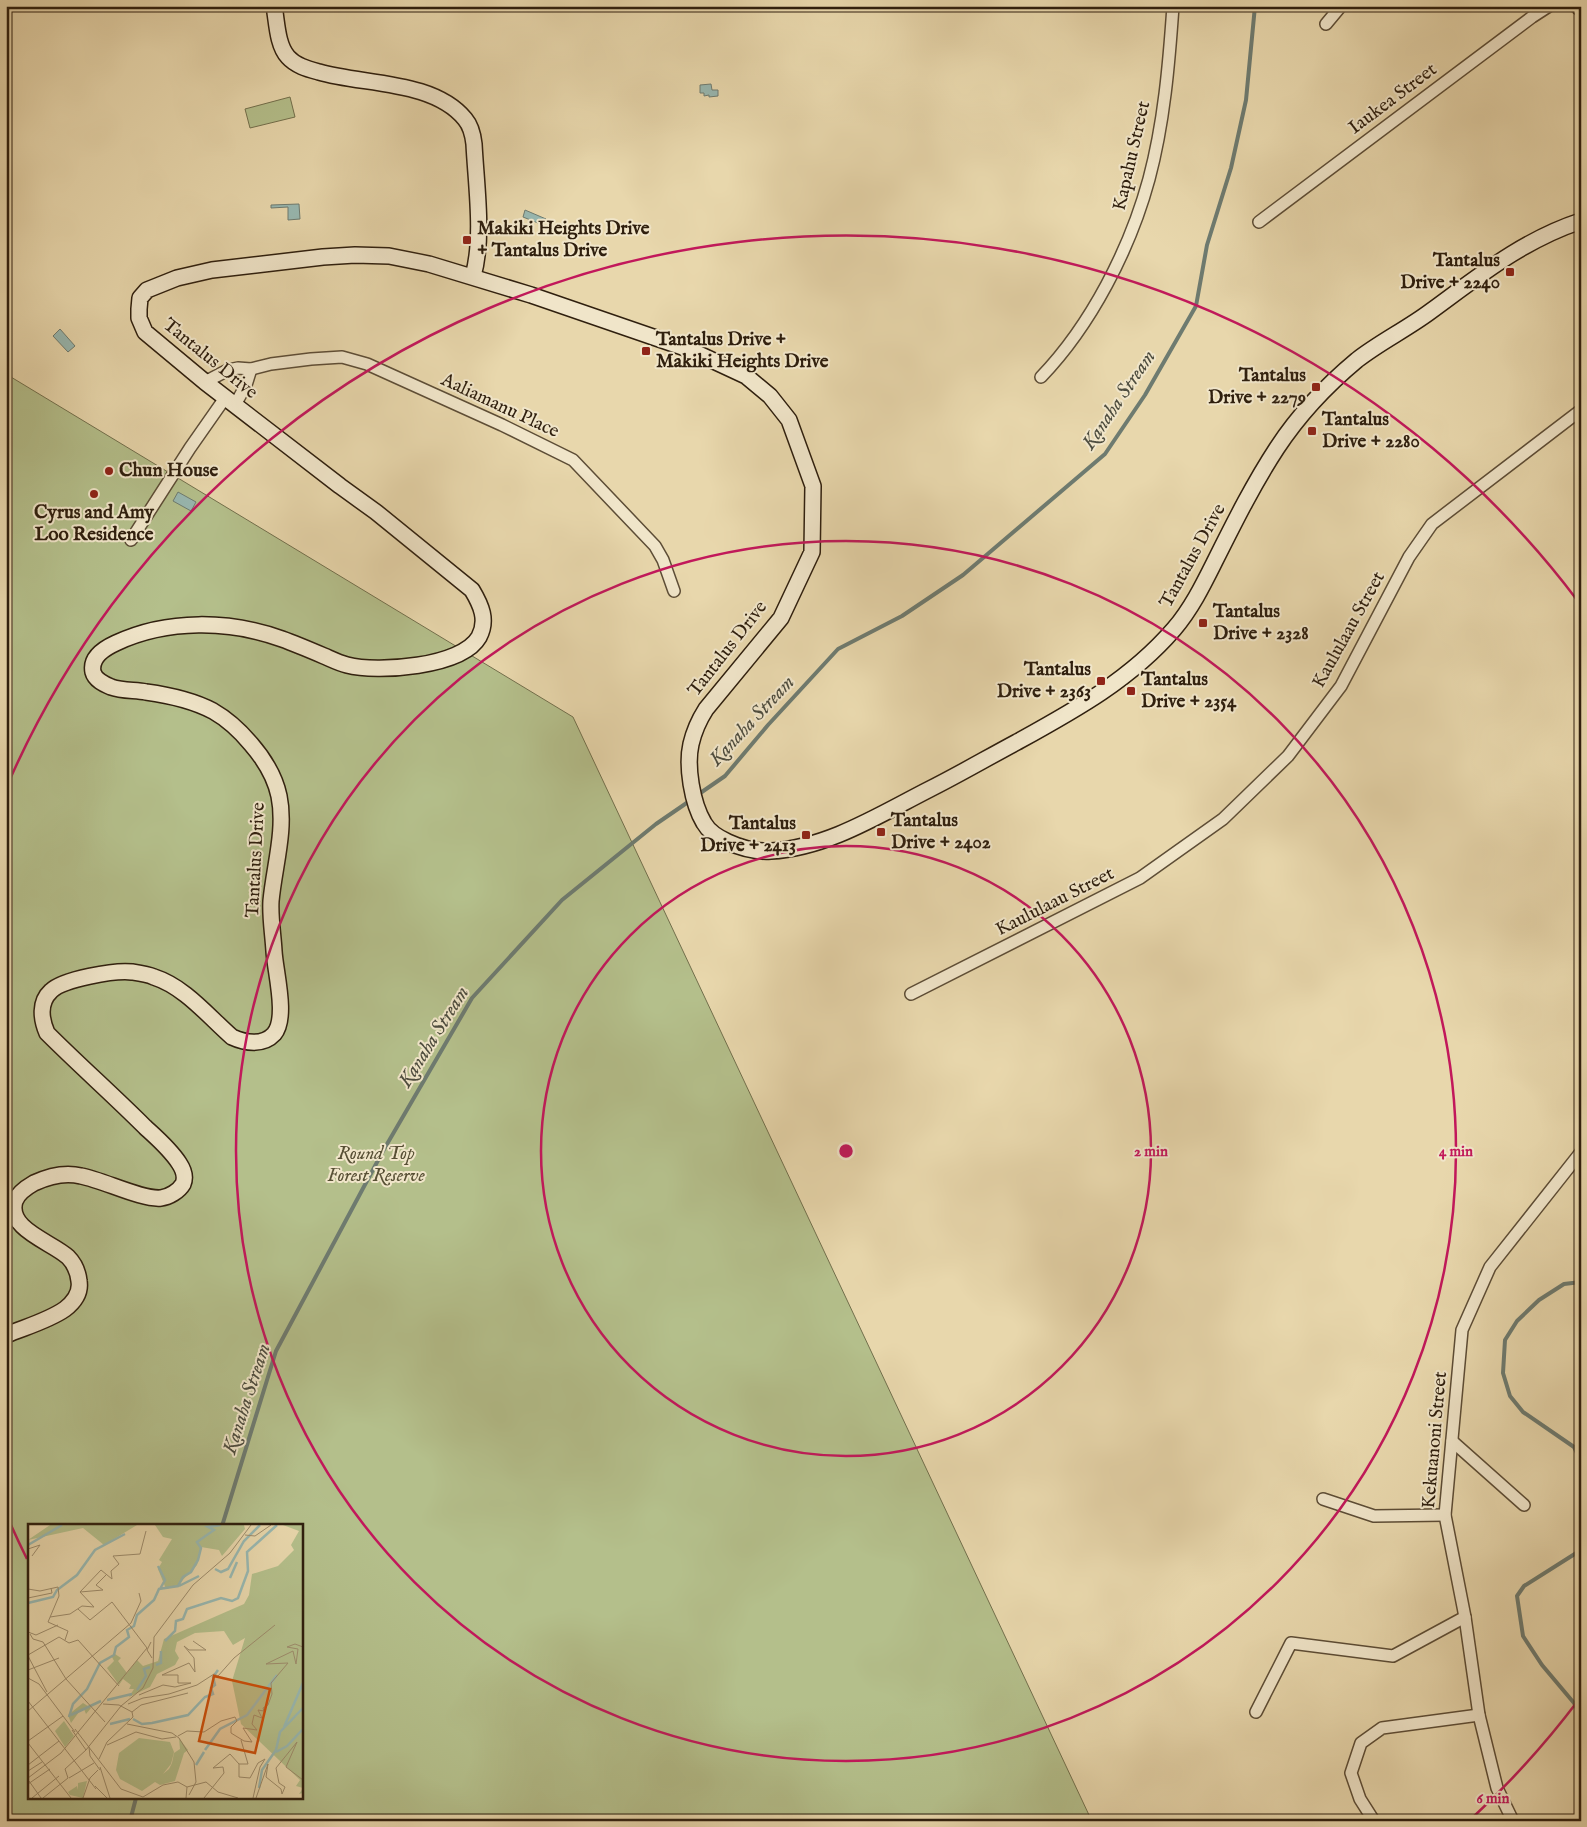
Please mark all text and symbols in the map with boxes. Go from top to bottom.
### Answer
street label: Iaukea Street [1344,58,1442,140]
street label: Kapahu Street [1108,98,1156,213]
place label: Makiki Heights Drive + Tantalus Drive [477,217,650,263]
marker: Makiki Heights Drive + Tantalus Drive [461,234,473,246]
place label: Tantalus Drive + 2240 [1400,249,1500,295]
marker: Tantalus Drive + 2240 [1504,266,1516,278]
street label: Tantalus Drive [158,313,263,405]
place label: Tantalus Drive + Makiki Heights Drive [655,328,829,374]
marker: Tantalus Drive + Makiki Heights Drive [640,345,652,357]
water label: Kanaha Stream [1076,345,1161,455]
place label: Tantalus Drive + 2279 [1208,364,1306,410]
street label: Aaliamanu Place [436,368,563,444]
marker: Tantalus Drive + 2279 [1310,381,1322,393]
place label: Tantalus Drive + 2280 [1321,408,1420,454]
marker: Tantalus Drive + 2280 [1306,425,1318,437]
place label: Chun House [119,459,218,483]
marker: Chun House [103,465,115,477]
marker: Cyrus and Amy Loo Residence [88,488,100,500]
street label: Tantalus Drive [1155,499,1232,612]
place label: Cyrus and Amy Loo Residence [34,501,155,547]
street label: Kaululaau Street [1307,567,1391,692]
street label: Tantalus Drive [683,596,773,702]
place label: Tantalus Drive + 2328 [1212,600,1309,646]
marker: Tantalus Drive + 2328 [1197,617,1209,629]
place label: Tantalus Drive + 2363 [997,658,1091,704]
place label: Tantalus Drive + 2354 [1140,668,1237,714]
water label: Kanaha Stream [703,671,800,772]
marker: Tantalus Drive + 2363 [1095,675,1107,687]
marker: Tantalus Drive + 2354 [1125,685,1137,697]
street label: Tantalus Drive [241,801,271,918]
place label: Tantalus Drive + 2402 [890,809,991,855]
place label: Tantalus Drive + 2413 [700,812,796,858]
marker: Tantalus Drive + 2402 [875,826,887,838]
marker: Tantalus Drive + 2413 [800,829,812,841]
street label: Kaululaau Street [992,862,1119,942]
water label: Kanaha Stream [392,982,475,1093]
park label: Round Top Forest Reserve [327,1142,426,1188]
centre of rings [837,1142,855,1160]
text: 2 min [1134,1142,1168,1161]
text: 4 min [1439,1142,1473,1161]
water label: Kanaha Stream [217,1341,277,1458]
street label: Kekuanoni Street [1417,1370,1453,1510]
inset map [28,1524,302,1800]
text: 6 min [1476,1789,1510,1808]

